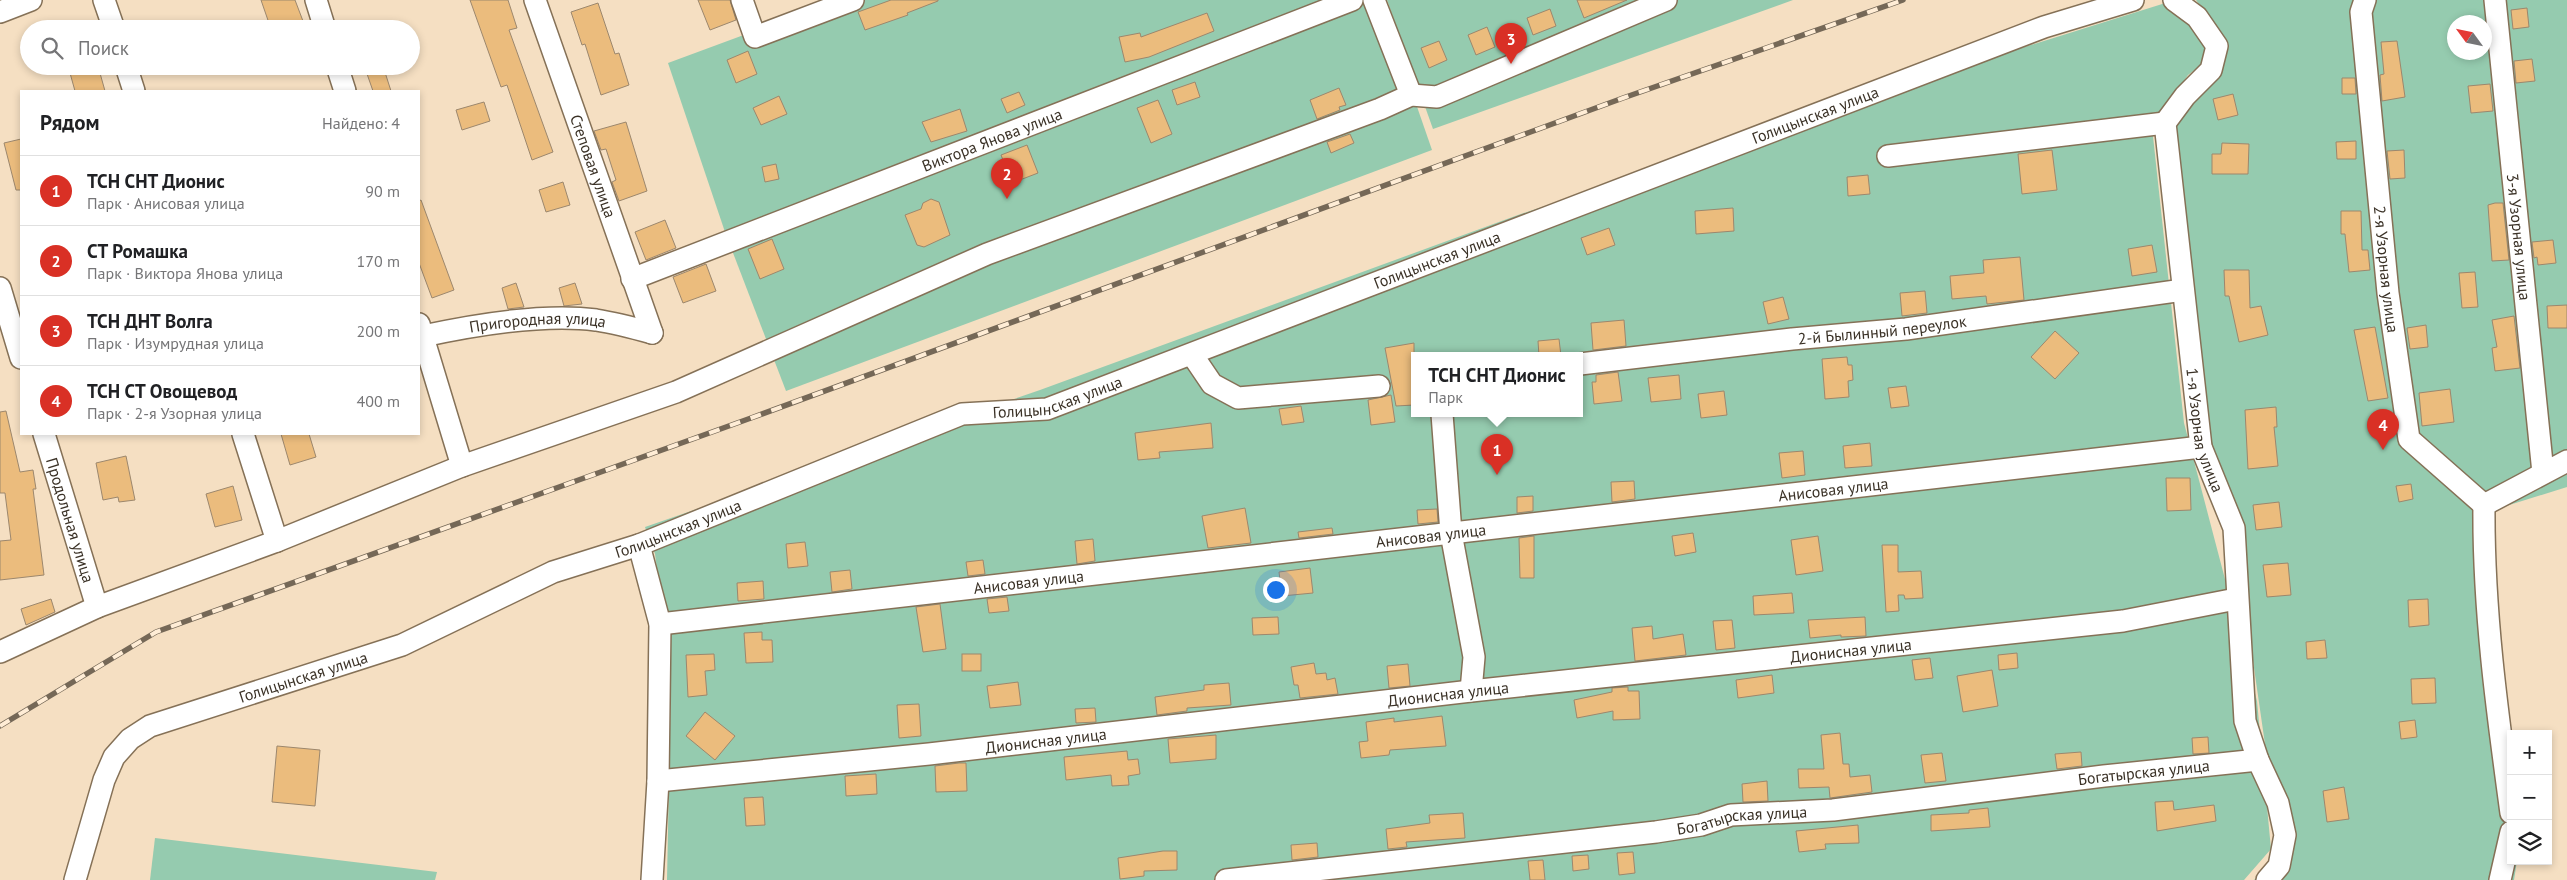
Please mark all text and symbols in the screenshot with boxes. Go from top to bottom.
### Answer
north arrow [2447,15,2492,60]
search box [20,20,420,75]
pin: 3 [1495,23,1527,64]
icon: search [38,34,66,62]
text: Поиск [78,36,129,60]
street label: Голицынская улица [1749,81,1881,148]
street label: Виктора Янова улица [919,103,1065,176]
text: Рядом [40,109,99,136]
street label: Степовая улица [566,112,621,220]
text: Найдено: 4 [322,113,400,133]
pin: 2 [991,158,1023,199]
text: ТСН СНТ Дионис [87,169,225,193]
street label: 3-я Узорная улица [2503,172,2535,301]
text: 1 [51,181,61,201]
text: 90 m [365,181,400,201]
text: Парк · Анисовая улица [87,193,245,213]
street label: 2-я Узорная улица [2370,205,2404,334]
street label: Голицынская улица [1371,226,1503,293]
text: СТ Ромашка [87,239,188,263]
text: 2 [51,251,61,271]
text: 170 m [357,251,400,271]
text: Парк · Виктора Янова улица [87,263,283,283]
street label: Пригородная улица [468,308,608,337]
text: ТСН ДНТ Волга [87,309,213,333]
street label: 2-й Былинный переулок [1797,311,1968,348]
text: 3 [51,321,61,341]
text: 200 m [357,321,400,341]
text: Парк · Изумрудная улица [87,333,264,353]
popup [1411,352,1583,417]
text: ТСН СНТ Дионис [1428,363,1566,387]
street label: 1-я Узорная улица [2182,367,2228,495]
street label: Голицынская улица [992,371,1125,422]
text: ТСН СТ Овощевод [87,379,237,403]
text: Парк [1428,387,1463,407]
text: 4 [51,391,61,411]
text: 400 m [357,391,400,411]
text: Парк · 2-я Узорная улица [87,403,262,423]
pin: 4 [2367,409,2399,450]
pin: 1 [1481,434,1513,475]
street label: Продольная улица [42,455,99,585]
street label: Анисовая улица [1777,473,1889,505]
street label: Голицынская улица [612,495,744,562]
street label: Анисовая улица [1375,519,1487,552]
street label: Анисовая улица [972,565,1085,598]
your location [1263,577,1289,603]
street label: Дионисная улица [1789,634,1912,667]
street label: Голицынская улица [236,647,370,707]
street label: Дионисная улица [1386,677,1510,711]
street label: Дионисная улица [984,723,1108,757]
map controls [2507,730,2552,865]
button: + [2507,730,2552,775]
street label: Богатырская улица [2077,755,2211,789]
button: − [2507,775,2552,820]
street label: Богатырская улица [1675,801,1808,839]
button: layers [2507,820,2552,865]

